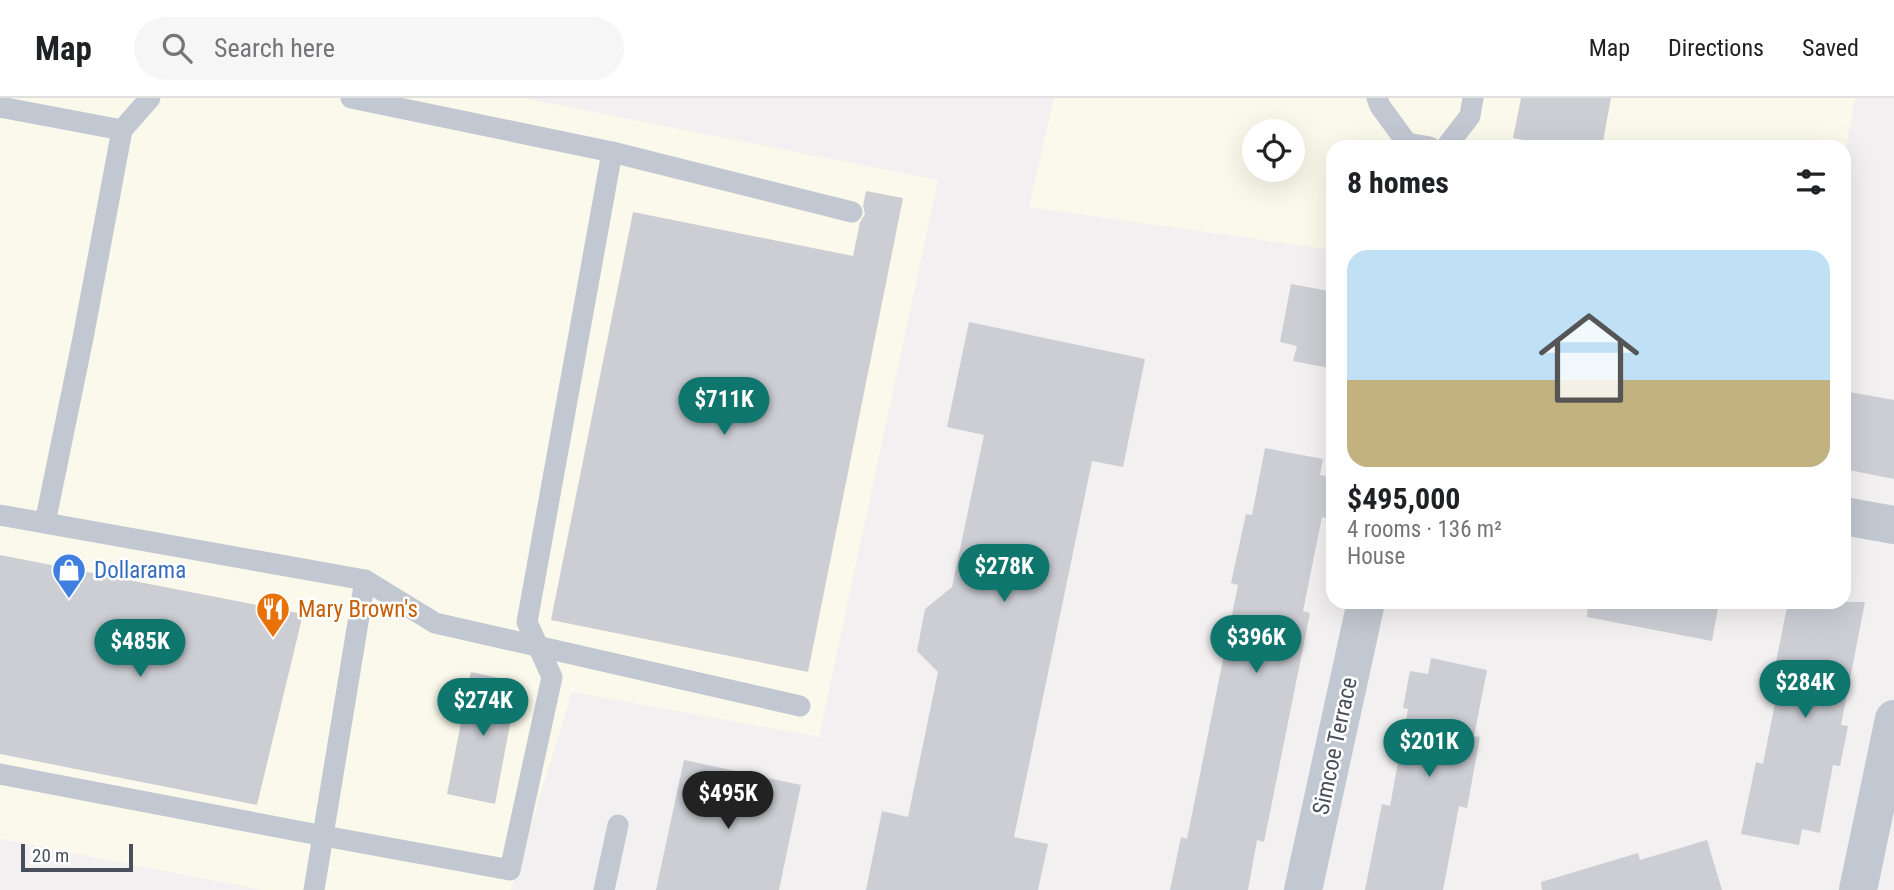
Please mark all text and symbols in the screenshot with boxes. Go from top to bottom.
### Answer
search box [134,17,624,80]
text: Map [35,29,92,68]
icon: search [158,29,196,67]
text: Search here [214,33,335,63]
text: Map [1589,34,1630,62]
text: Directions [1668,34,1764,62]
text: Saved [1802,34,1859,62]
map controls [1242,119,1305,182]
button: locate [1242,119,1305,182]
icon: filters [1792,163,1830,201]
text: 8 homes [1347,165,1449,200]
icon: home [1526,295,1652,421]
pin: $711K [675,378,773,437]
text: $711K [694,386,754,413]
text: $495,000 [1347,481,1460,516]
text: 4 rooms · 136 m² [1347,516,1502,543]
text: House [1347,543,1405,570]
pin: $278K [955,545,1053,604]
shop icon: Dollarama [50,551,88,600]
text: $278K [974,553,1034,580]
place label: Dollarama [94,557,186,584]
restaurant icon: Mary Brown's [254,590,292,639]
place label: Mary Brown's [298,596,418,623]
pin: $396K [1207,616,1305,675]
pin: $485K [91,620,189,679]
text: $396K [1226,624,1286,651]
text: $485K [110,628,170,655]
pin: $284K [1756,660,1854,720]
text: $284K [1775,669,1835,696]
street label: Simcoe Terrace [1307,675,1363,817]
pin: $274K [434,678,532,738]
text: $274K [453,687,513,714]
pin: $201K [1380,720,1478,779]
text: $201K [1399,728,1459,755]
pin: $495K [679,772,777,831]
text: $495K [698,780,758,807]
scale bar [21,841,133,873]
text: 20 m [32,844,69,867]

